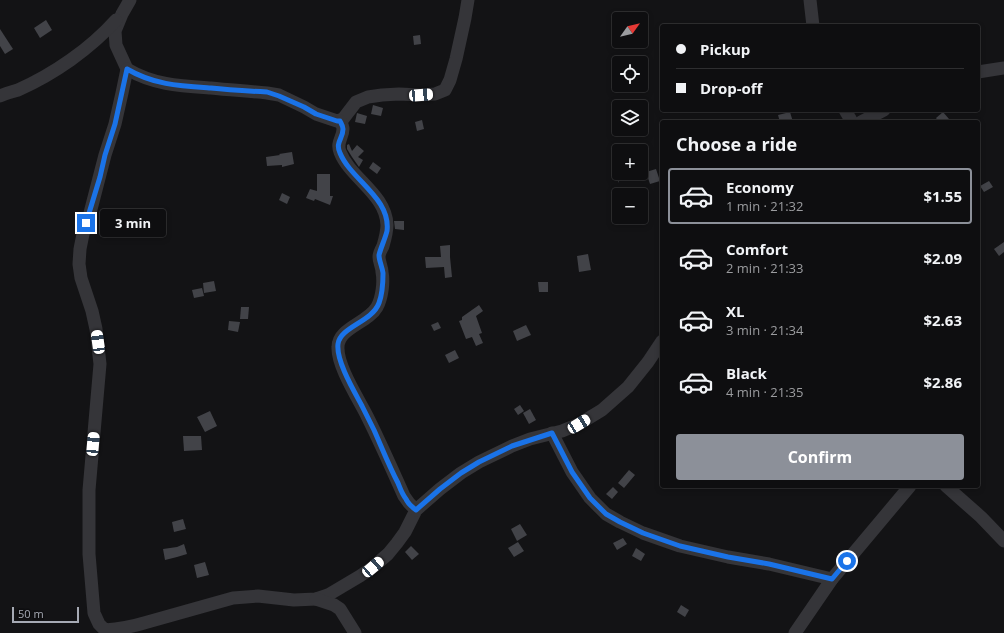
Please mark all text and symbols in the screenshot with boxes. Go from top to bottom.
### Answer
north arrow [612,12,648,48]
map controls [612,12,648,224]
text: Pickup [700,39,750,59]
button: locate [612,56,648,92]
text: Drop-off [700,78,762,98]
car [409,88,433,102]
button: layers [612,100,648,136]
text: Choose a ride [676,132,797,156]
button: + [612,144,648,180]
text: Economy [726,177,794,197]
icon: car [678,178,714,214]
text: $1.55 [923,186,962,206]
button: − [612,188,648,224]
text: 1 min · 21:32 [726,197,803,215]
callout: 3 min [100,209,166,237]
route end [77,214,95,232]
text: 3 min [115,214,151,232]
text: Comfort [726,239,788,259]
icon: car [678,240,714,276]
text: $2.09 [923,248,962,268]
text: 2 min · 21:33 [726,259,803,277]
text: XL [726,301,744,321]
icon: car [678,302,714,338]
text: $2.63 [923,310,962,330]
text: 3 min · 21:34 [726,321,803,339]
car [90,329,106,355]
text: Black [726,363,767,383]
icon: car [678,364,714,400]
text: $2.86 [923,372,962,392]
text: 4 min · 21:35 [726,383,803,401]
car [566,413,592,435]
car [86,432,100,456]
button: Confirm [676,434,964,480]
route start [838,552,856,570]
car [360,555,386,579]
scale bar [12,605,79,624]
text: 50 m [18,606,44,621]

